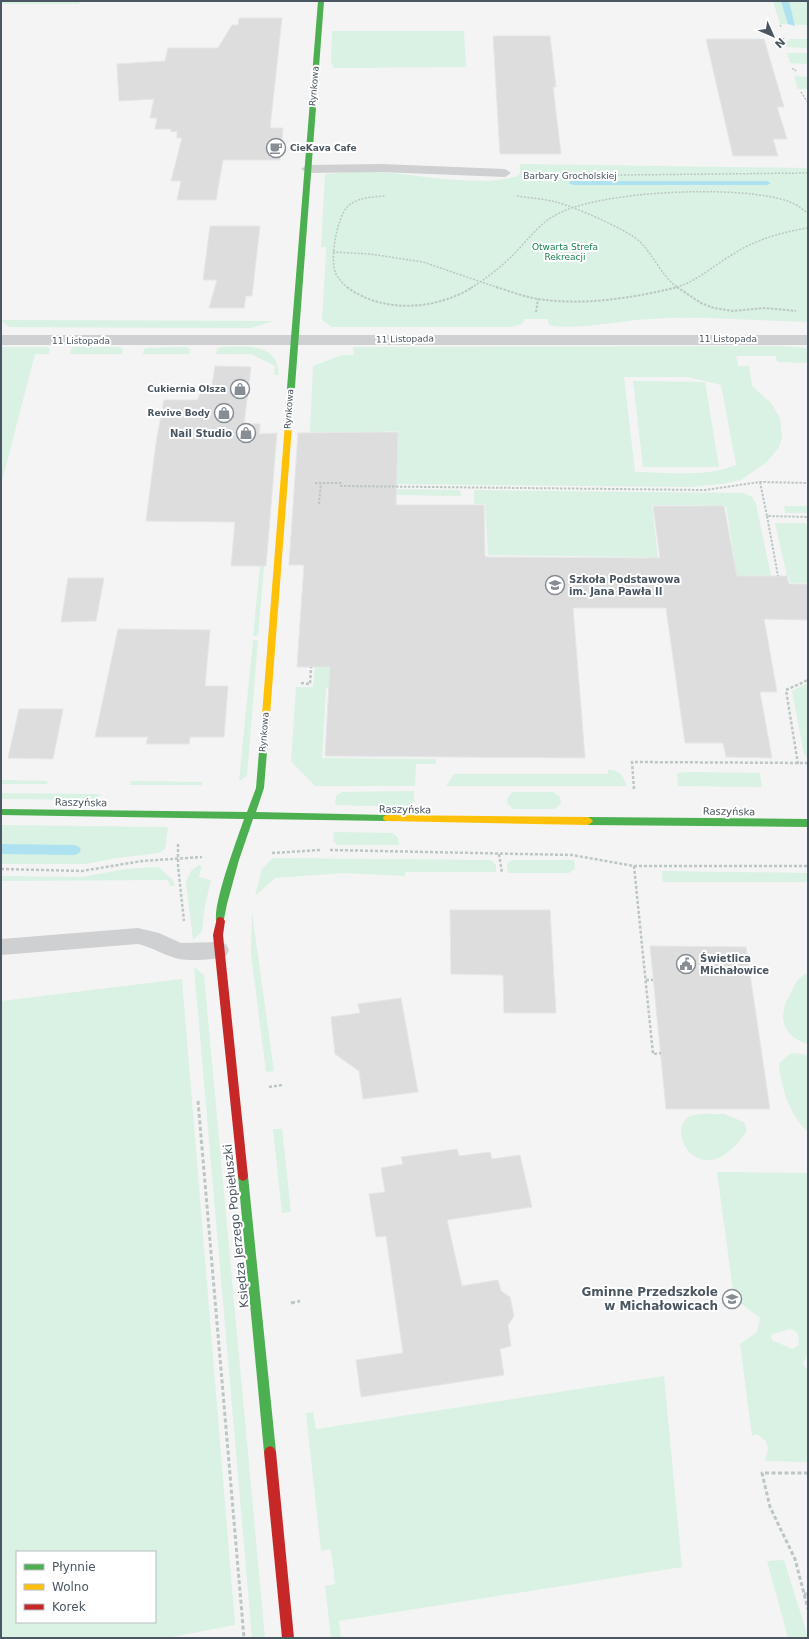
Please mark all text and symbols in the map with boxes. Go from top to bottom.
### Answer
north arrow [753,16,793,56]
text: N [772,35,788,51]
street label: Rynkowa [307,66,321,106]
cafe icon: CieKava Cafe [265,137,287,159]
place label: CieKava Cafe [290,143,357,153]
street label: Barbary Grocholskiej [523,171,617,181]
park label: Otwarta Strefa Rekreacji [532,242,598,262]
street label: 11 Listopada [376,333,434,345]
street label: 11 Listopada [699,334,757,344]
street label: 11 Listopada [52,336,110,346]
shop icon: Cukiernia Olsza [229,378,251,400]
place label: Cukiernia Olsza [147,384,226,394]
street label: Rynkowa [283,389,295,429]
shop icon: Revive Body [213,402,235,424]
place label: Revive Body [148,408,210,418]
shop icon: Nail Studio [235,422,257,444]
place label: Nail Studio [170,428,232,439]
school or university icon: Szkoła Podstawowa im. Jana Pawła II [544,574,566,596]
place label: Szkoła Podstawowa im. Jana Pawła II [569,574,680,597]
street label: Rynkowa [257,712,271,752]
street label: Raszyńska [55,797,107,808]
street label: Raszyńska [379,804,431,815]
street label: Raszyńska [703,806,755,817]
place label: Świetlica Michałowice [700,952,769,976]
public building icon: Świetlica Michałowice [675,953,697,975]
street label: Księdza Jerzego Popiełuszki [220,1143,252,1309]
place label: Gminne Przedszkole w Michałowicach [581,1285,718,1313]
school or university icon: Gminne Przedszkole w Michałowicach [721,1288,743,1310]
legend [16,1551,156,1623]
text: Płynnie [52,1560,96,1574]
text: Wolno [52,1580,89,1594]
text: Korek [52,1600,86,1614]

